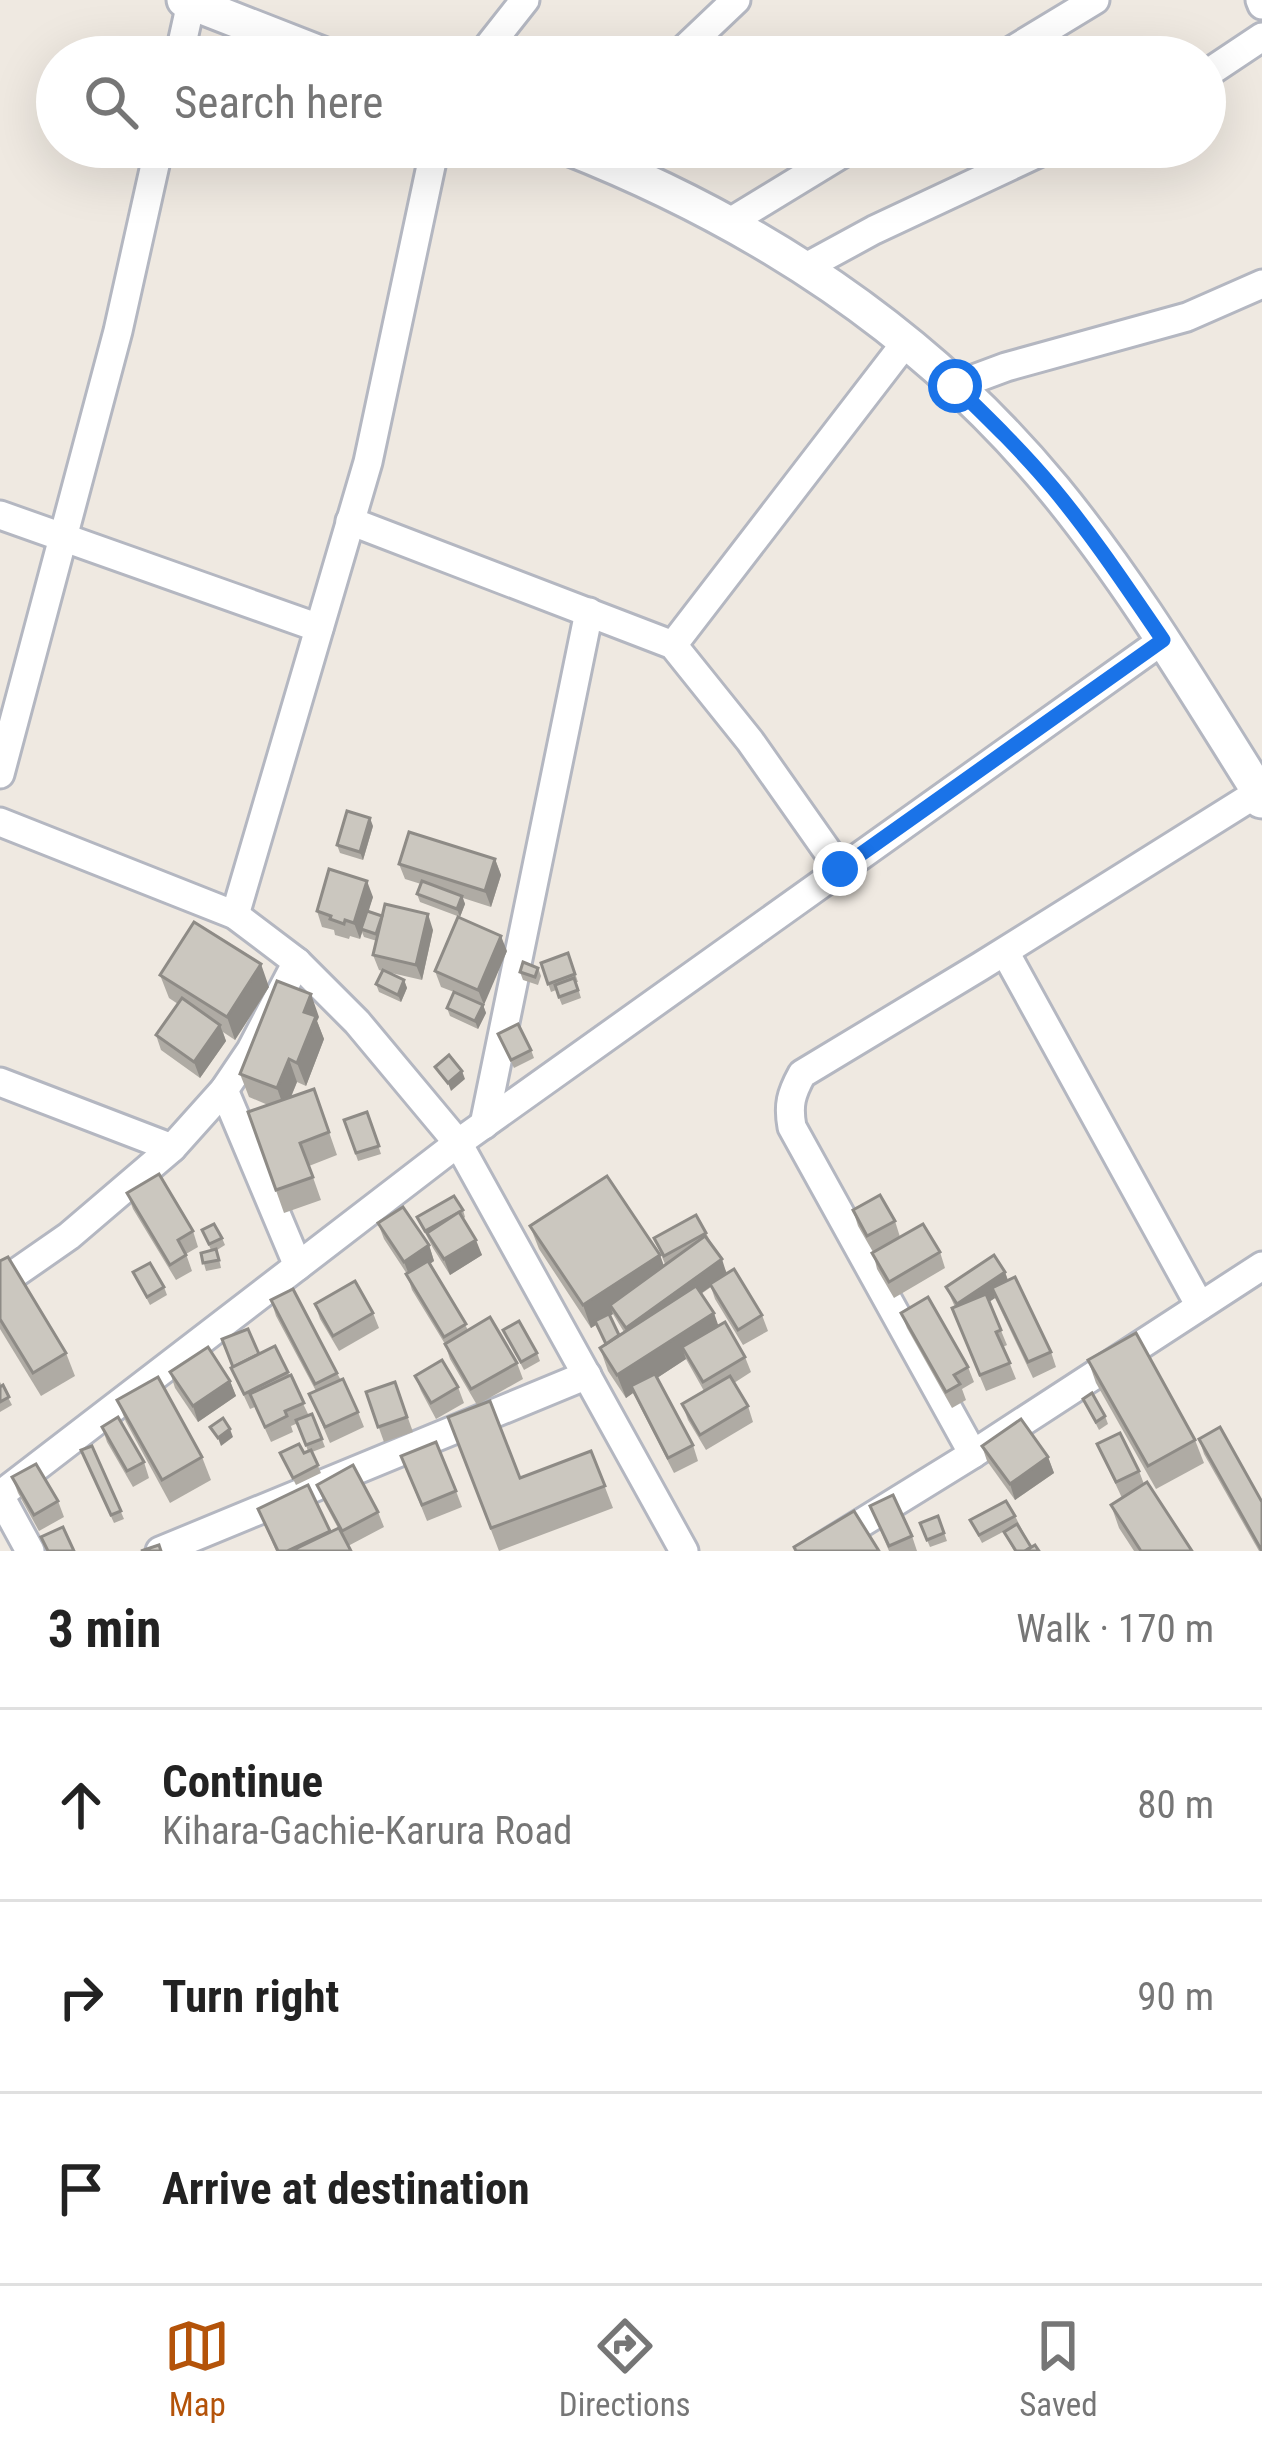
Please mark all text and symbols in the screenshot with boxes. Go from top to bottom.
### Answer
search box [36,36,1226,168]
icon: search [78,69,144,135]
text: Search here [174,76,383,129]
route start [928,359,982,413]
route end [813,842,867,896]
text: 3 min [48,1600,161,1659]
text: Walk · 170 m [1016,1606,1214,1652]
text: Continue [162,1755,323,1808]
icon: ahead [48,1772,114,1838]
text: 80 m [1137,1782,1214,1828]
text: Kihara-Gachie-Karura Road [162,1808,572,1854]
icon: right [48,1964,114,2030]
text: Turn right [162,1970,339,2023]
text: 90 m [1137,1974,1214,2020]
icon: arrive [48,2156,114,2222]
text: Arrive at destination [162,2162,530,2215]
tab: Map [164,2313,230,2424]
tab: Directions [559,2313,691,2424]
tab: Saved [1019,2313,1098,2424]

